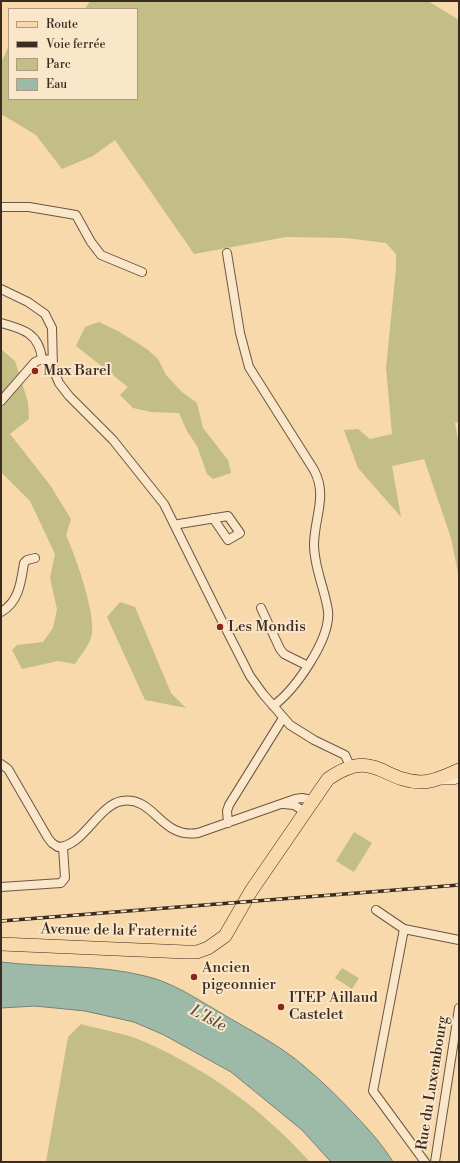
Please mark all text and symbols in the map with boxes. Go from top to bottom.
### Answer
legend [8,8,138,100]
text: Route [46,17,78,32]
text: Voie ferrée [46,37,106,52]
text: Parc [46,57,71,72]
text: Eau [46,77,67,92]
place label: Max Barel [43,362,111,380]
marker: Max Barel [30,366,40,376]
place label: Les Mondis [228,618,306,636]
marker: Les Mondis [215,622,225,632]
street label: Avenue de la Fraternité [41,921,197,941]
place label: Ancien pigeonnier [202,959,276,994]
marker: Ancien pigeonnier [189,972,199,982]
place label: ITEP Aillaud Castelet [289,989,378,1024]
water label: L'Isle [187,1002,229,1036]
marker: ITEP Aillaud Castelet [276,1002,286,1012]
street label: Rue du Luxembourg [413,1014,453,1152]

